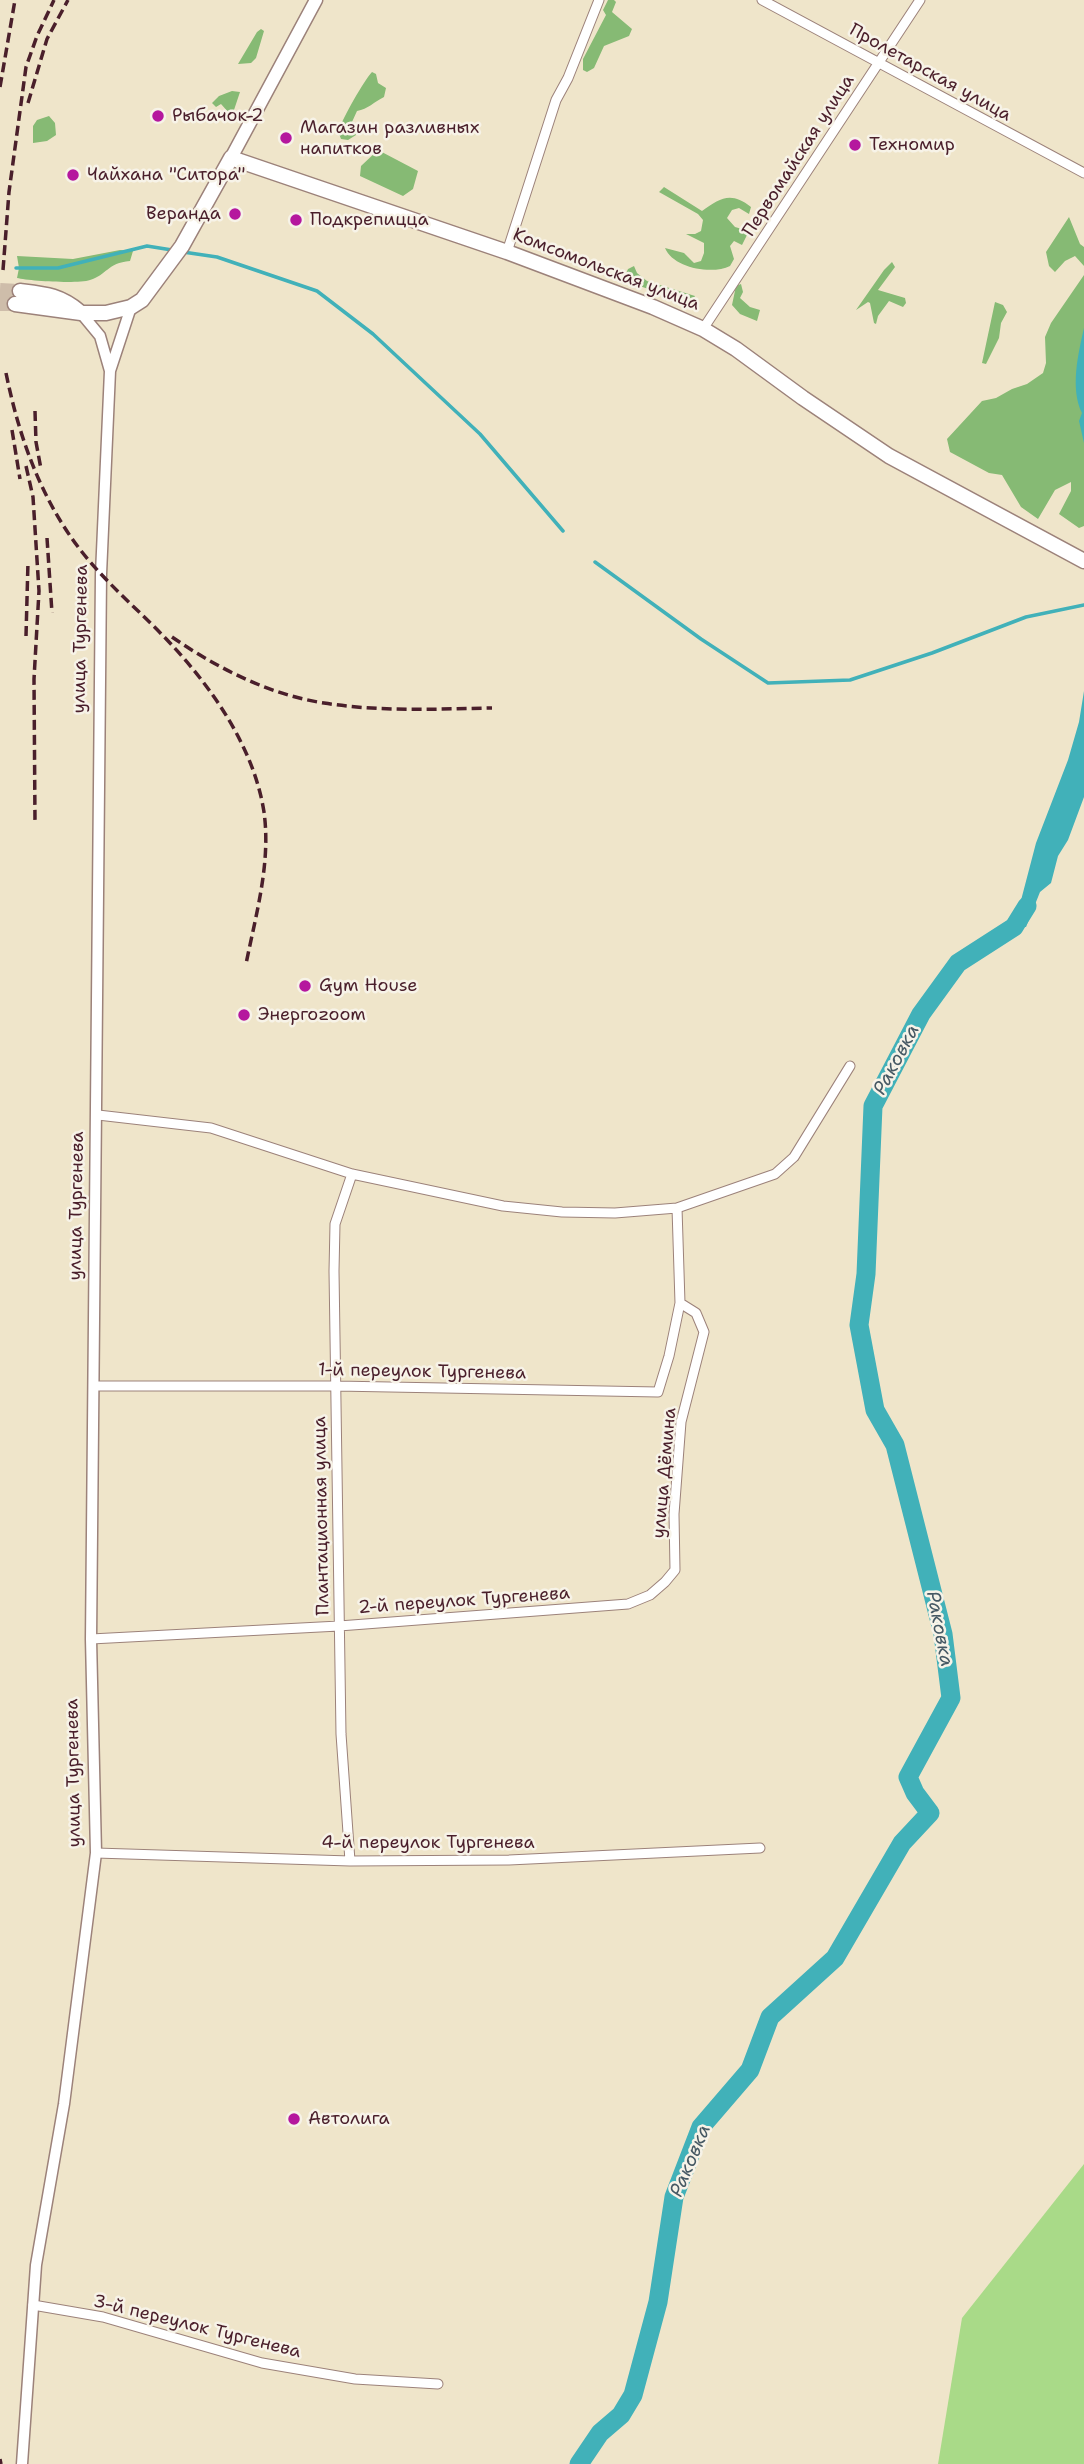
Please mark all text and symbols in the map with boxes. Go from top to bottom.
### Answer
street label: Пролетарская улица [845,19,1015,127]
street label: Первомайская улица [738,71,860,241]
place label: Рыбачок-2 [172,105,264,127]
marker: Рыбачок-2 [150,108,166,124]
place label: Магазин разливных напитков [300,117,479,160]
marker: Магазин разливных напитков [278,130,294,146]
place label: Техномир [869,134,955,156]
marker: Техномир [847,137,863,153]
place label: Чайхана "Ситора" [87,164,245,186]
marker: Чайхана "Ситора" [65,167,81,183]
place label: Веранда [146,203,221,225]
marker: Веранда [227,206,243,222]
place label: Подкрепицца [310,209,429,231]
marker: Подкрепицца [288,212,304,228]
street label: Комсомольская улица [509,224,703,316]
street label: улица Тургенева [69,564,93,714]
place label: Gym House [319,975,417,997]
marker: Gym House [297,978,313,994]
place label: Энергоzoom [258,1004,366,1026]
marker: Энергоzoom [236,1007,252,1023]
water label: Раковка [869,1021,925,1099]
street label: улица Тургенева [65,1131,89,1281]
street label: 1-й переулок Тургенева [318,1359,526,1385]
street label: улица Дёмина [649,1407,681,1539]
street label: Плантационная улица [309,1416,335,1616]
street label: 2-й переулок Тургенева [357,1583,571,1619]
water label: Раковка [921,1589,957,1669]
street label: улица Тургенева [62,1698,86,1848]
street label: 4-й переулок Тургенева [321,1832,535,1854]
place label: Автолига [308,2108,390,2130]
marker: Автолига [286,2111,302,2127]
water label: Раковка [666,2121,716,2201]
street label: 3-й переулок Тургенева [91,2291,303,2363]

